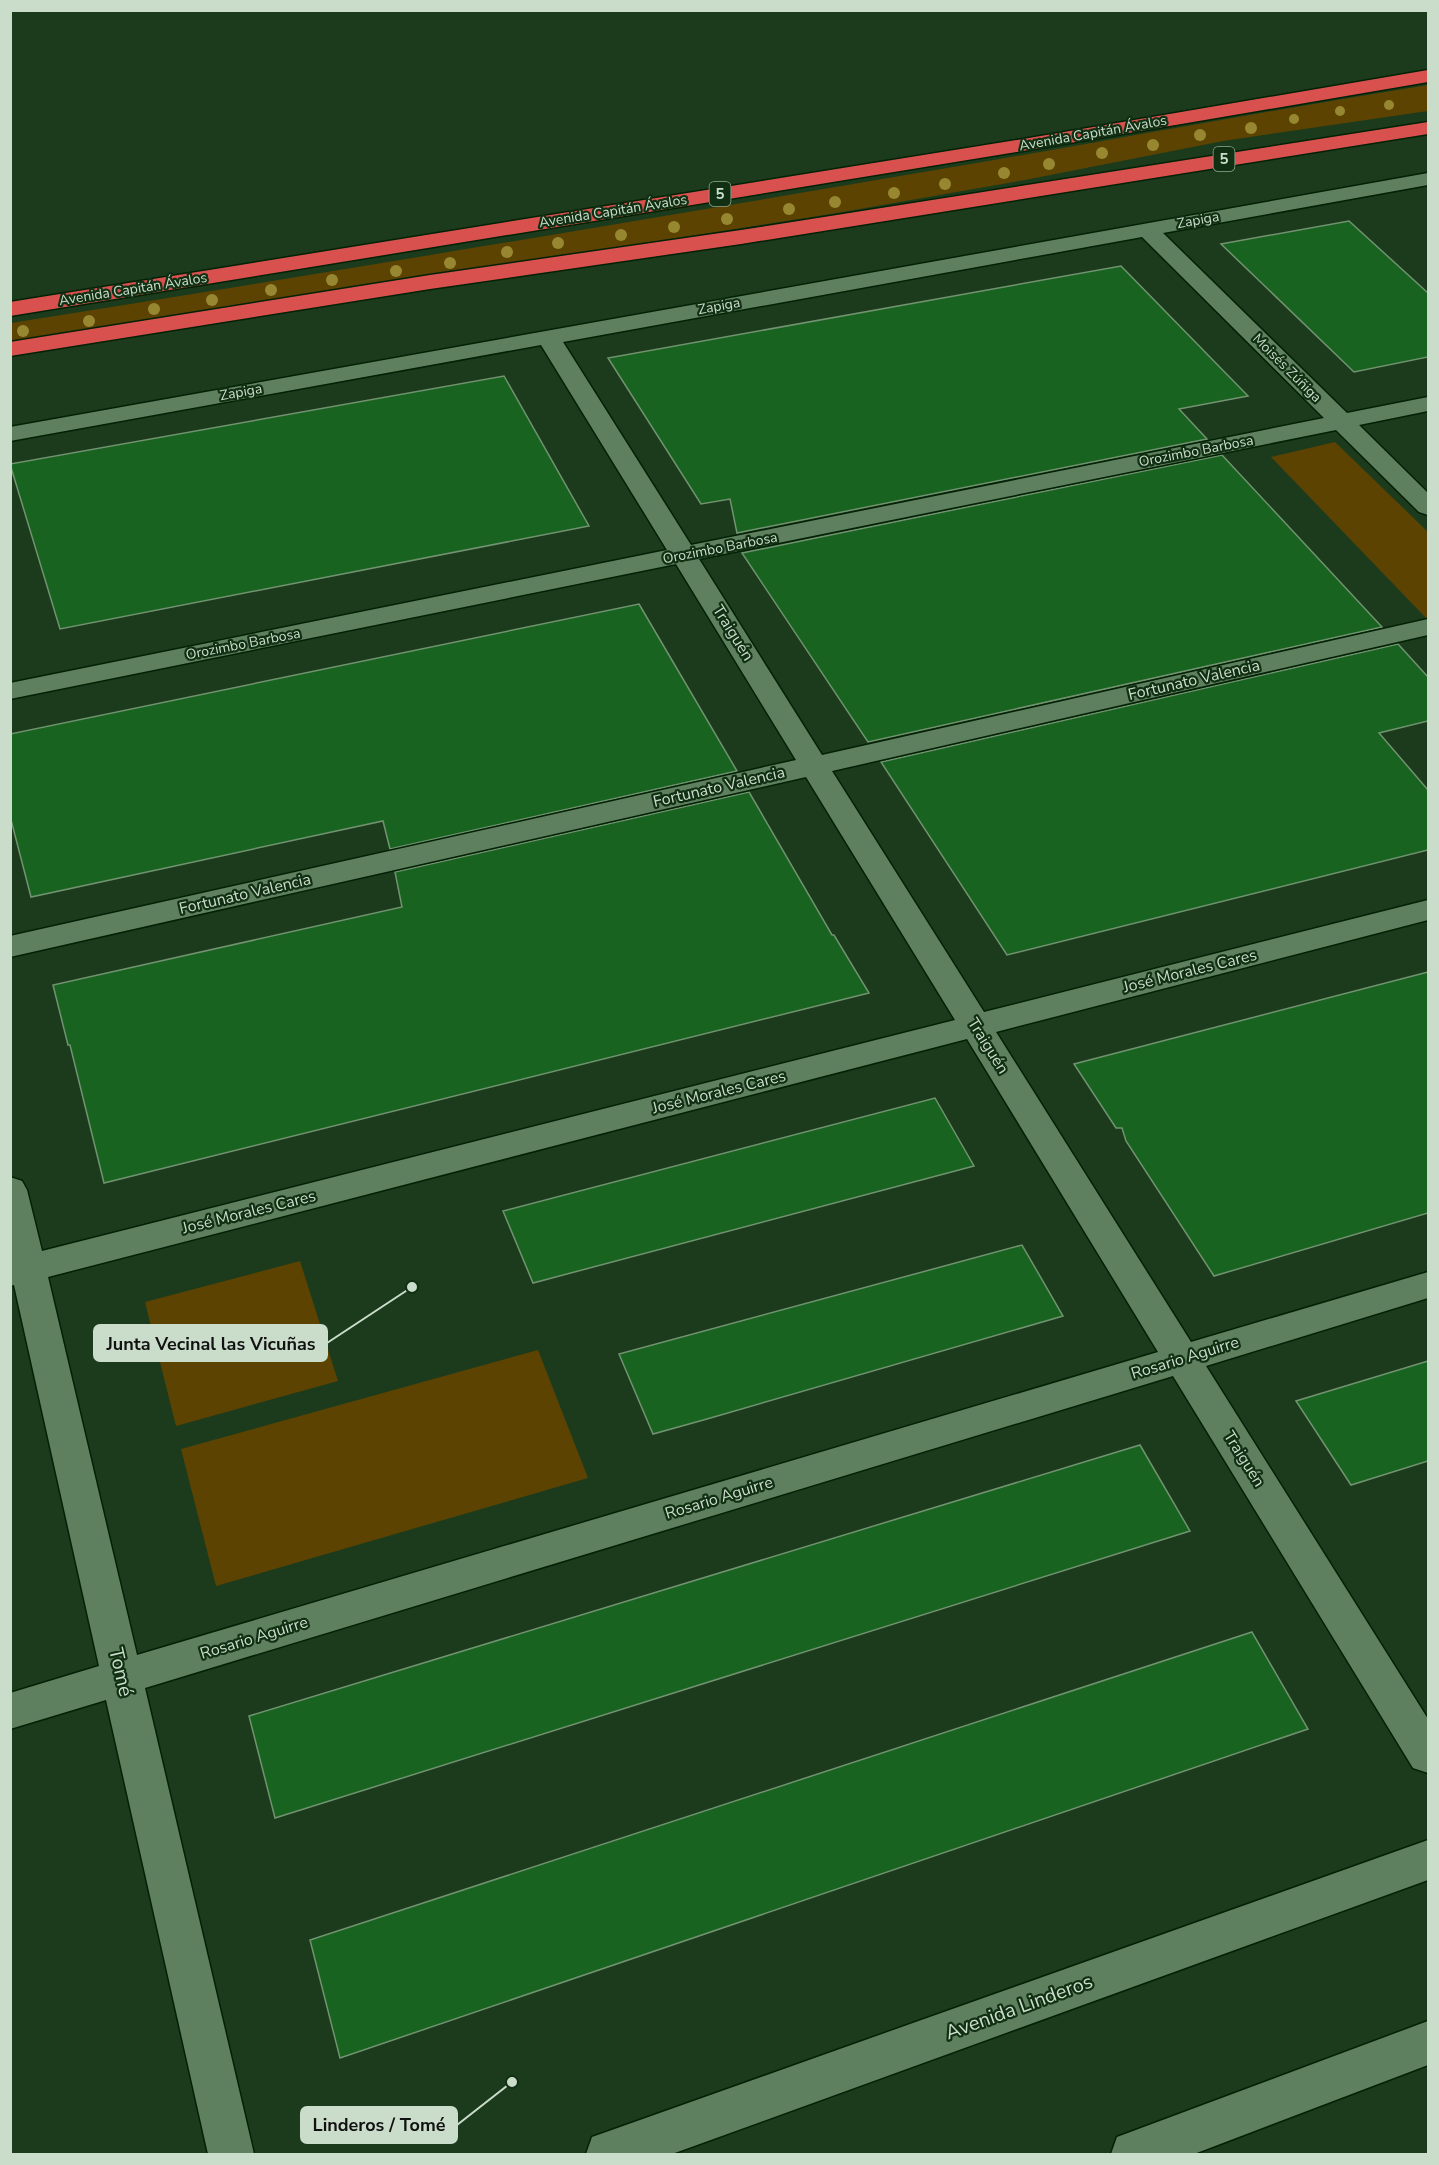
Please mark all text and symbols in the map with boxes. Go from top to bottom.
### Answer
street label: Avenida Capitán Ávalos [1018,111,1169,155]
road number: 5 [1214,147,1234,171]
road number: 5 [710,182,730,206]
street label: Avenida Capitán Ávalos [538,190,689,232]
street label: Zapiga [1175,207,1221,233]
street label: Avenida Capitán Ávalos [58,268,209,310]
street label: Zapiga [696,293,742,319]
street label: Moisés Zúñiga [1248,329,1326,407]
street label: Zapiga [218,379,264,405]
street label: Orozimbo Barbosa [1137,431,1255,471]
street label: Orozimbo Barbosa [661,528,779,568]
street label: Traiguén [707,601,759,665]
street label: Orozimbo Barbosa [184,624,302,664]
street label: Fortunato Valencia [1126,654,1262,706]
street label: Fortunato Valencia [651,761,787,813]
street label: Fortunato Valencia [177,868,313,920]
street label: José Morales Cares [1120,944,1259,998]
street label: Traiguén [962,1014,1014,1078]
street label: José Morales Cares [649,1065,788,1119]
street label: José Morales Cares [179,1185,318,1239]
callout: Junta Vecinal las Vicuñas [94,1325,327,1361]
street label: Rosario Aguirre [1128,1331,1242,1385]
text: Junta Vecinal las Vicuñas [105,1332,316,1356]
street label: Traiguén [1218,1427,1270,1491]
street label: Rosario Aguirre [662,1471,776,1525]
street label: Rosario Aguirre [197,1611,311,1665]
street label: Tomé [102,1645,140,1699]
street label: Avenida Linderos [941,1968,1097,2046]
callout: Linderos / Tomé [301,2107,457,2143]
text: Linderos / Tomé [313,2113,446,2137]

